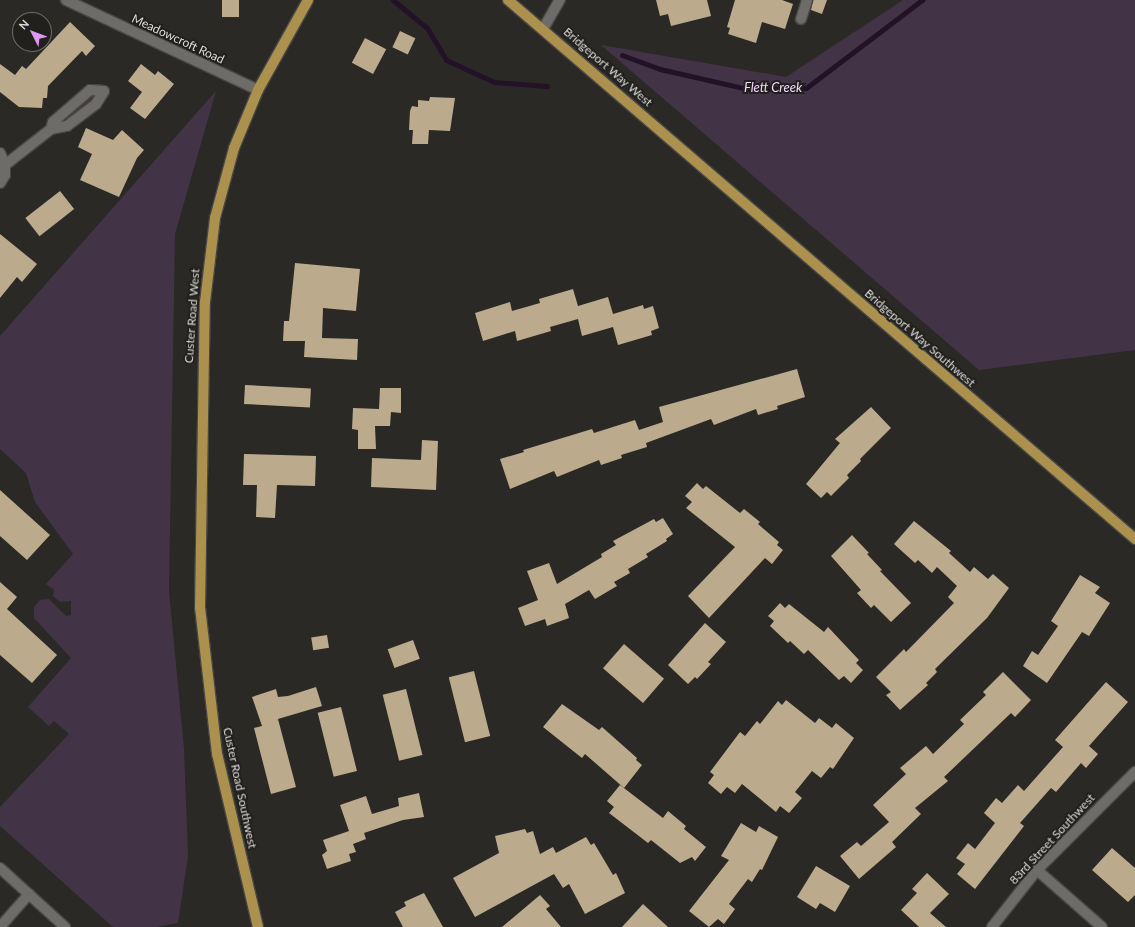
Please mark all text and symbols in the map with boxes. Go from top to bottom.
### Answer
street label: Meadowcroft Road [129,11,227,67]
north arrow [12,12,52,52]
text: N [16,17,31,32]
street label: Bridgeport Way West [560,24,656,110]
water label: Flett Creek [744,79,802,95]
street label: Custer Road West [181,268,203,364]
street label: Bridgeport Way Southwest [862,286,978,390]
street label: Custer Road Southwest [220,726,260,850]
street label: 83rd Street Southwest [1006,791,1098,887]

